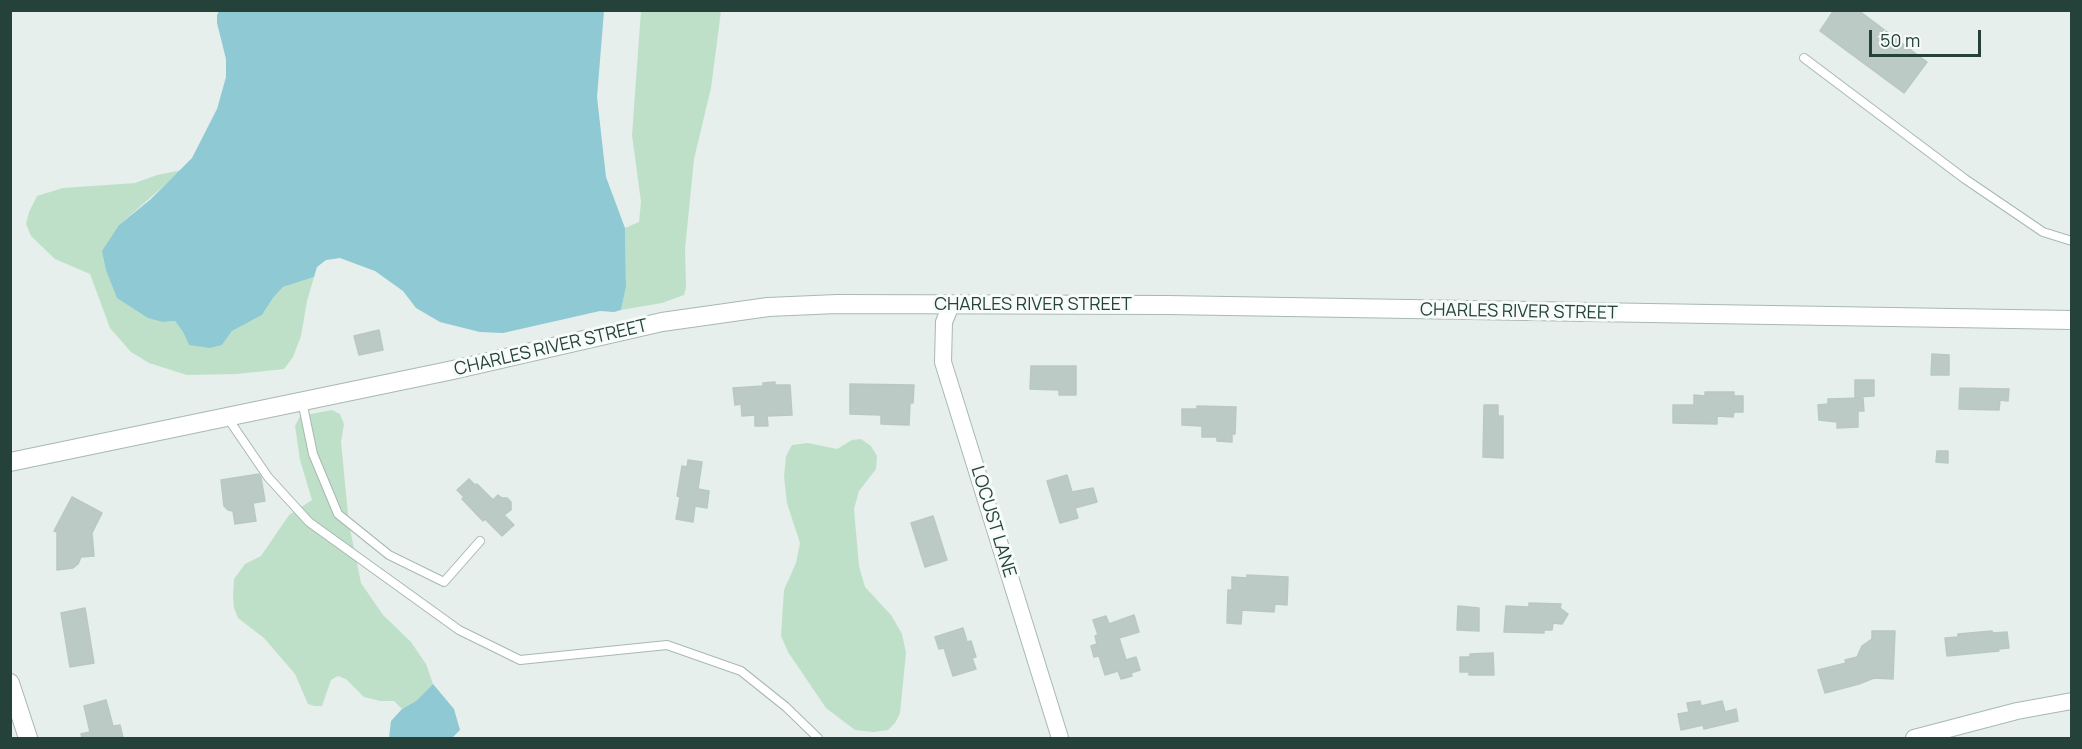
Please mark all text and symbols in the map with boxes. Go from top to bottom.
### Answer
scale bar [1872,18,1984,56]
text: 50 m [1880,28,1920,52]
street label: CHARLES RIVER STREET [934,294,1132,316]
street label: CHARLES RIVER STREET [1420,299,1618,325]
street label: CHARLES RIVER STREET [452,315,650,381]
street label: LOCUST LANE [966,464,1020,580]

